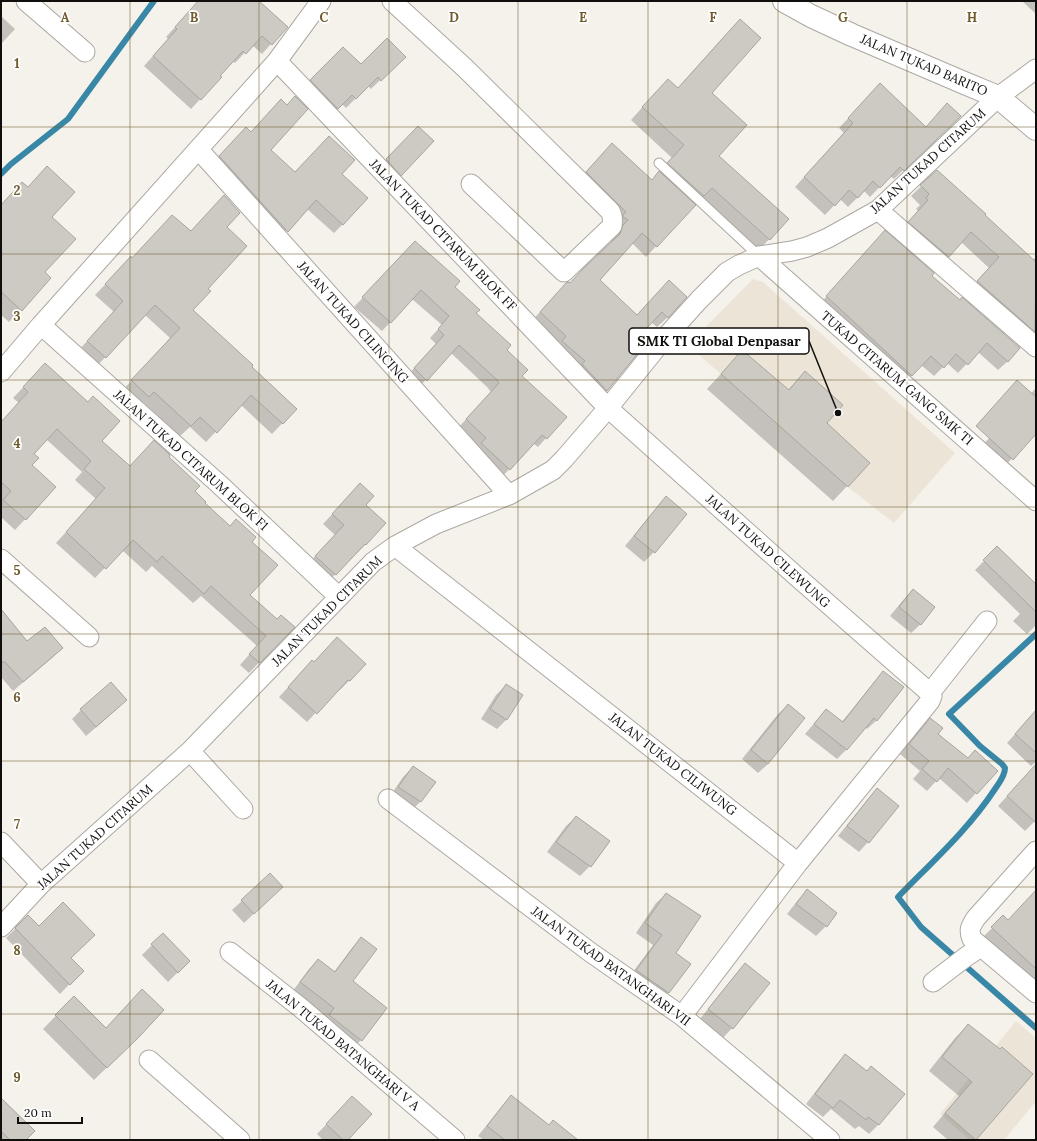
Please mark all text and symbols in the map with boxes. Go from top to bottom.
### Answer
text: A [61,9,70,26]
text: B [190,9,199,26]
text: C [320,9,329,26]
text: D [449,9,459,26]
text: E [579,9,587,26]
text: F [709,9,717,26]
text: G [838,9,848,26]
text: H [967,9,977,26]
street label: JALAN TUKAD BARITO [857,30,990,100]
text: 1 [14,55,20,72]
street label: JALAN TUKAD CITARUM [866,105,989,218]
street label: JALAN TUKAD CITARUM BLOK FF [365,155,520,315]
text: 2 [14,182,21,199]
street label: JALAN TUKAD CILINCING [293,257,412,387]
street label: TUKAD CITARUM GANG SMK TI [817,307,977,449]
text: 3 [13,308,21,325]
callout: SMK TI Global Denpasar [629,328,809,354]
text: SMK TI Global Denpasar [637,332,801,350]
street label: JALAN TUKAD CITARUM BLOK F1 [109,385,272,534]
text: 4 [13,435,21,452]
street label: JALAN TUKAD CILEWUNG [702,490,834,611]
street label: JALAN TUKAD CITARUM [267,552,386,671]
text: 5 [13,562,21,579]
text: 6 [13,689,21,706]
street label: JALAN TUKAD CILIWUNG [605,708,740,819]
street label: JALAN TUKAD CITARUM [33,781,156,894]
text: 7 [14,816,20,833]
street label: JALAN TUKAD BATANGHARI VII [527,902,694,1030]
text: 8 [13,942,21,959]
street label: JALAN TUKAD BATANGHARI V A [262,975,424,1115]
text: 9 [13,1069,21,1086]
scale bar [18,1099,82,1125]
text: 20 m [24,1105,52,1120]

